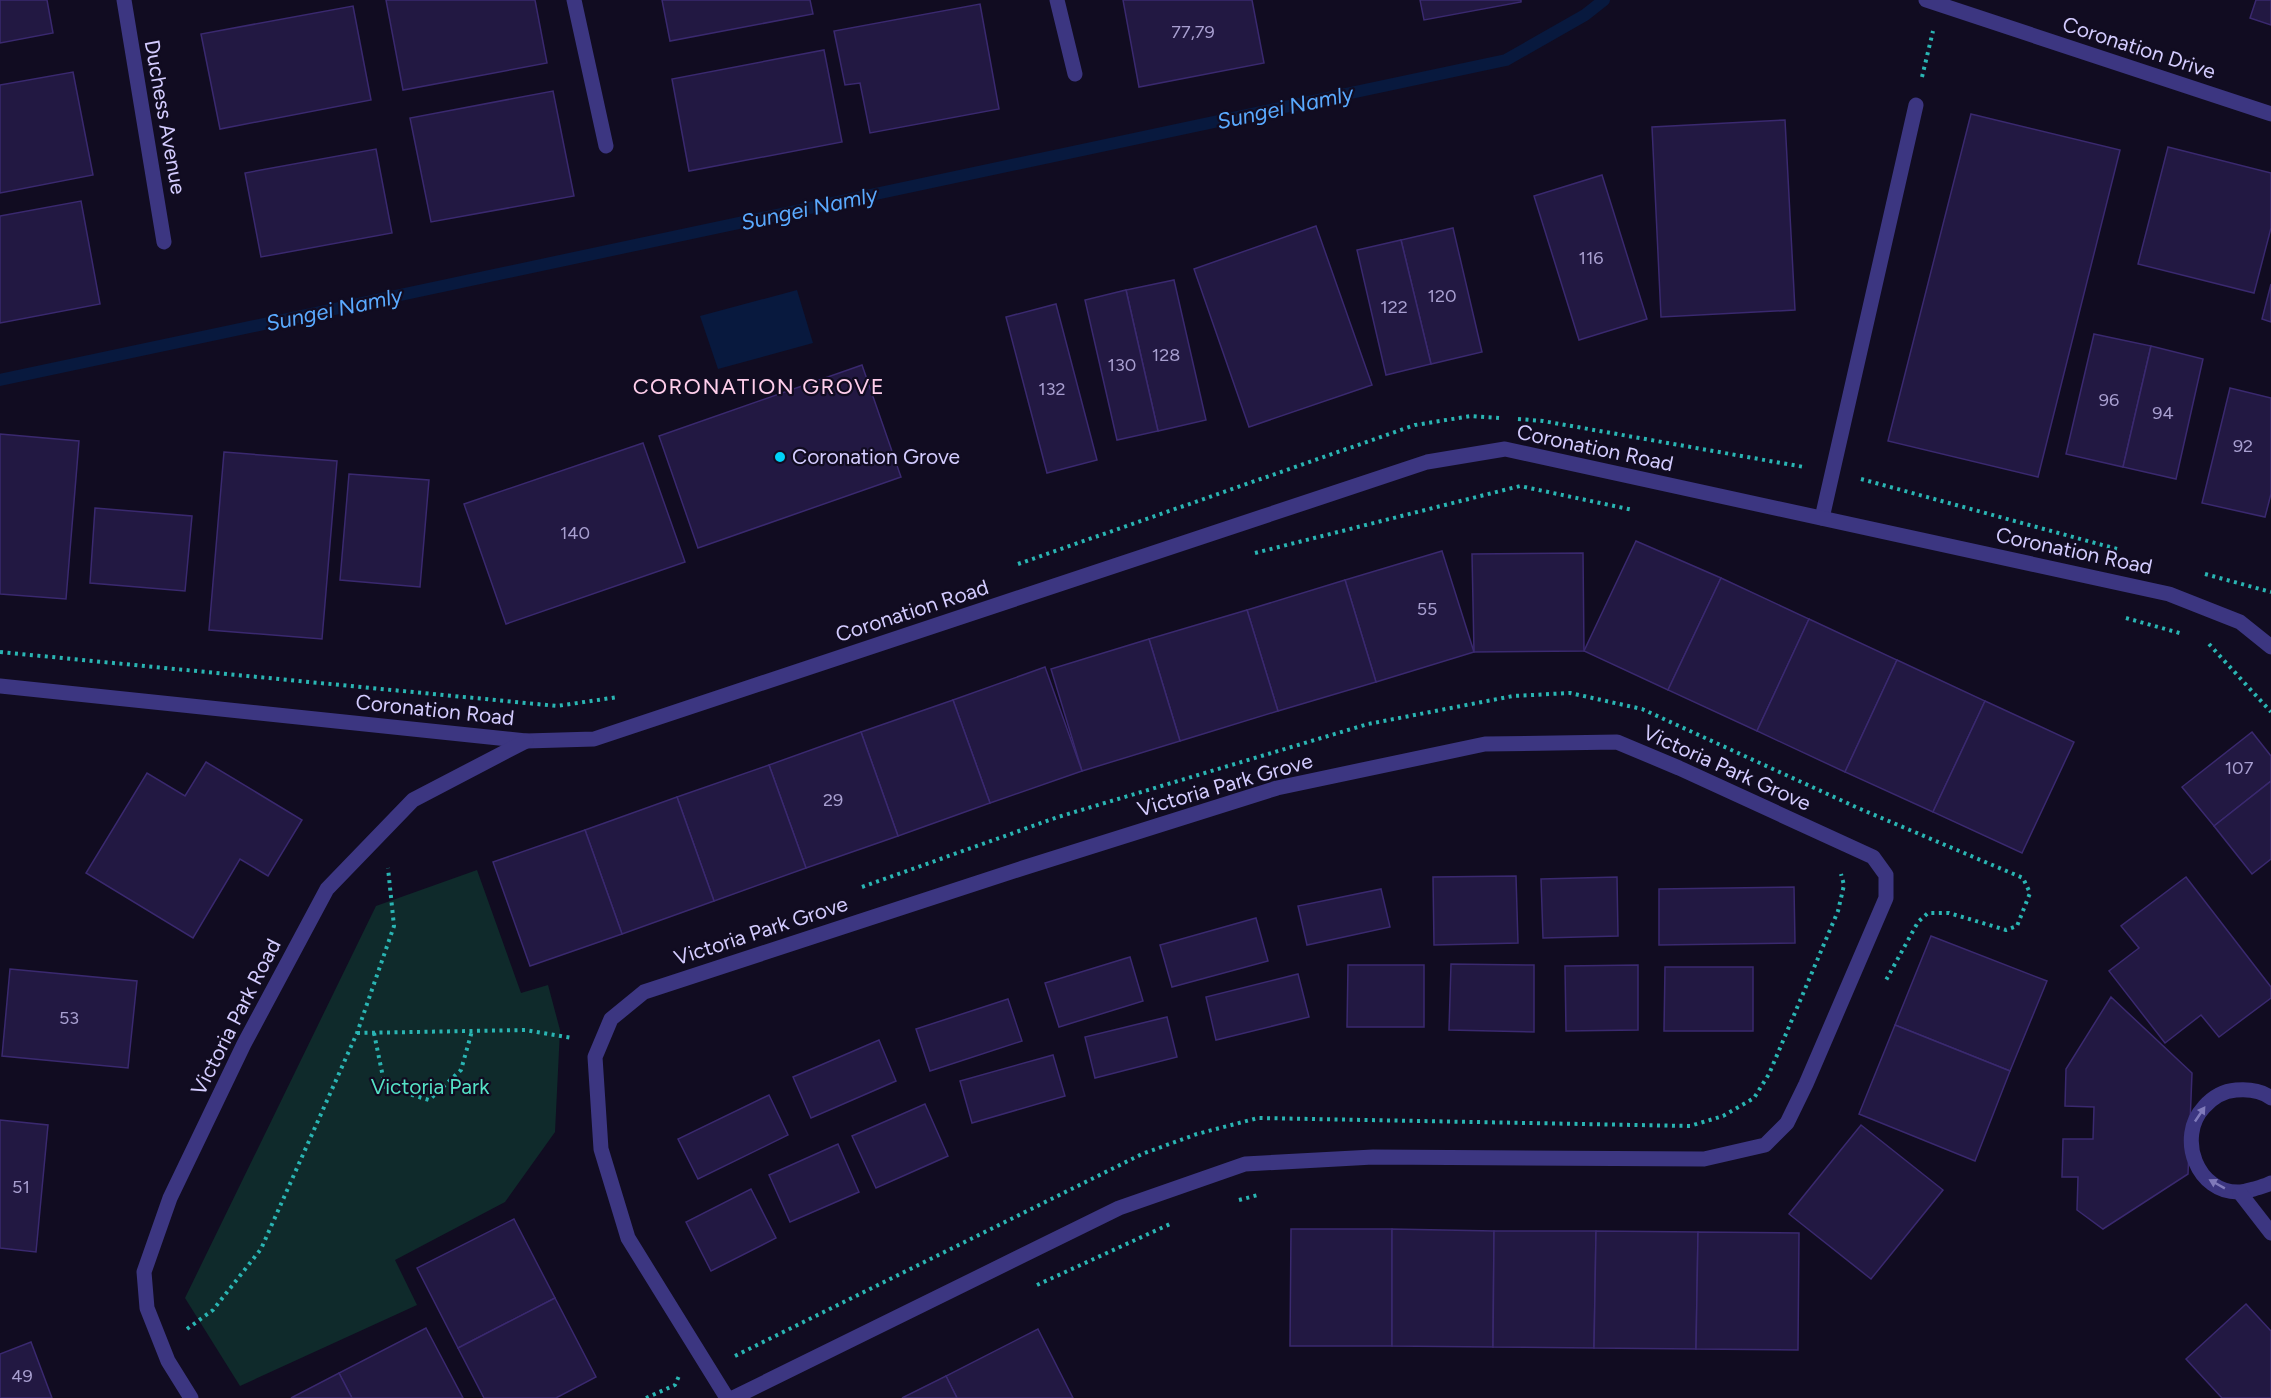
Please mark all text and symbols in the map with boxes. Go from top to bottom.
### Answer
street label: Coronation Drive [2059,11,2219,84]
house number: 77,79 [1171,21,1215,43]
street label: Duchess Avenue [140,38,191,196]
water label: Sungei Namly [1214,80,1357,135]
water label: Sungei Namly [738,181,881,236]
house number: 116 [1578,247,1604,269]
water label: Sungei Namly [263,282,406,337]
house number: 120 [1427,285,1457,307]
house number: 122 [1380,296,1408,318]
house number: 128 [1152,344,1180,366]
house number: 130 [1108,354,1136,376]
district label: CORONATION GROVE [633,373,885,400]
house number: 132 [1038,378,1066,400]
house number: 96 [2099,389,2119,411]
house number: 94 [2152,402,2174,424]
street label: Coronation Road [1515,419,1676,476]
house number: 92 [2233,435,2253,457]
place label: Coronation Grove [792,444,960,469]
marker: Coronation Grove [773,450,787,464]
house number: 140 [560,522,590,544]
street label: Coronation Road [1994,522,2155,579]
street label: Coronation Road [832,574,991,647]
house number: 55 [1417,598,1437,620]
street label: Coronation Road [355,689,516,730]
street label: Victoria Park Grove [1639,719,1815,816]
street label: Victoria Park Grove [1134,748,1315,821]
house number: 107 [2225,757,2254,779]
house number: 29 [823,789,843,811]
street label: Victoria Park Grove [671,891,851,970]
street label: Victoria Park Road [185,934,286,1099]
house number: 53 [59,1007,79,1029]
park label: Victoria Park [371,1074,490,1099]
one-way arrow [2195,1105,2206,1122]
house number: 51 [12,1176,30,1198]
one-way arrow [2209,1179,2225,1190]
house number: 49 [11,1365,33,1387]

